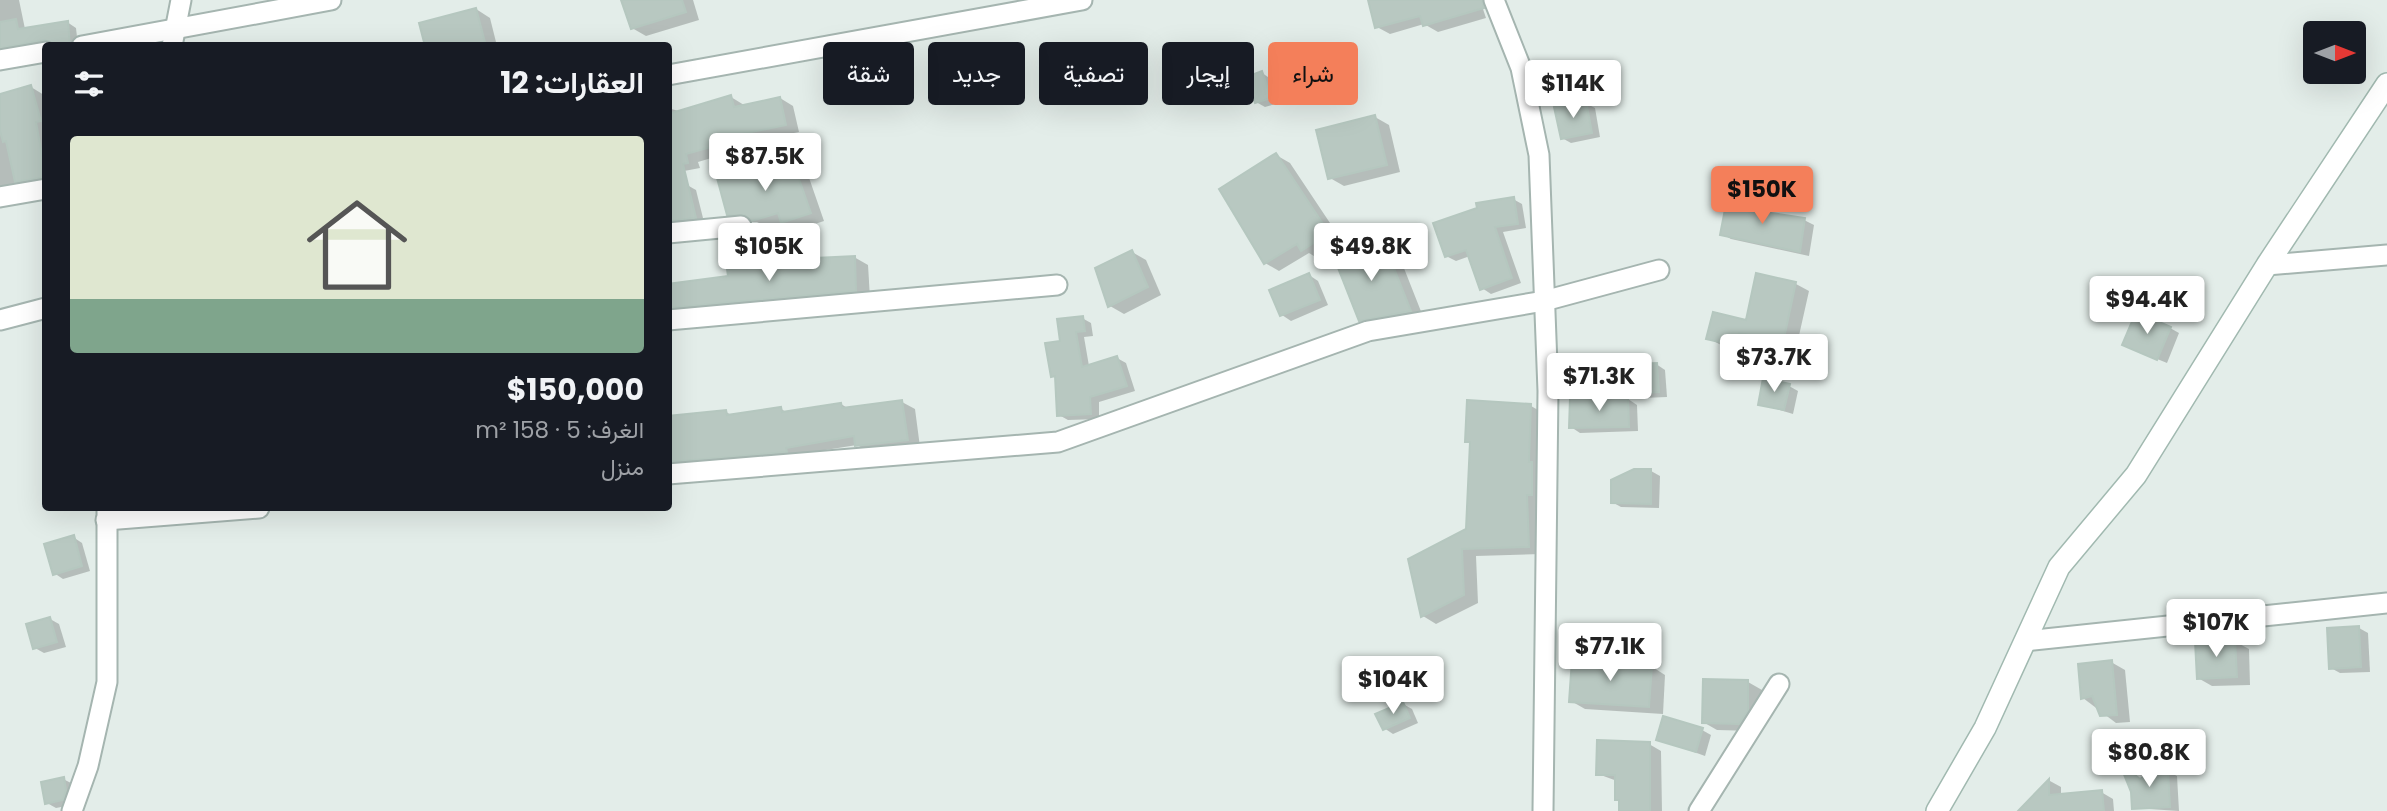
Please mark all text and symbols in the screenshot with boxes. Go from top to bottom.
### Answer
north arrow [2303,21,2366,84]
map controls [2303,21,2366,84]
chip: شقة [823,42,914,105]
chip: جديد [928,42,1025,105]
chip: تصفية [1039,42,1148,105]
chip: إيجار [1162,42,1254,105]
chip: شراء [1268,42,1358,105]
pin: $114K [1524,60,1622,120]
text: العقارات: 12 [500,61,644,104]
icon: filters [70,65,108,103]
text: $114K [1541,67,1605,99]
pin: $87.5K [708,134,822,193]
text: $87.5K [725,140,805,172]
pin: $150K [1713,166,1811,226]
text: $150K [1727,173,1797,205]
icon: home [294,182,420,308]
pin: $105K [720,224,818,283]
pin: $49.8K [1314,224,1428,283]
text: $105K [734,230,804,262]
text: $49.8K [1330,230,1412,262]
pin: $94.4K [2090,276,2204,336]
text: $94.4K [2106,283,2188,315]
pin: $73.7K [1717,334,1831,394]
text: $73.7K [1736,341,1812,373]
pin: $71.3K [1542,354,1656,413]
text: $71.3K [1563,360,1635,392]
text: $150,000 [507,368,644,411]
text: الغرف: 5 · 158 m² [475,414,644,446]
text: منزل [601,451,644,483]
pin: $107K [2167,600,2265,659]
text: $107K [2182,606,2250,638]
pin: $77.1K [1553,624,1667,683]
text: $77.1K [1575,630,1645,662]
pin: $104K [1344,656,1442,716]
text: $104K [1358,663,1428,695]
pin: $80.8K [2092,730,2206,789]
text: $80.8K [2108,736,2190,768]

